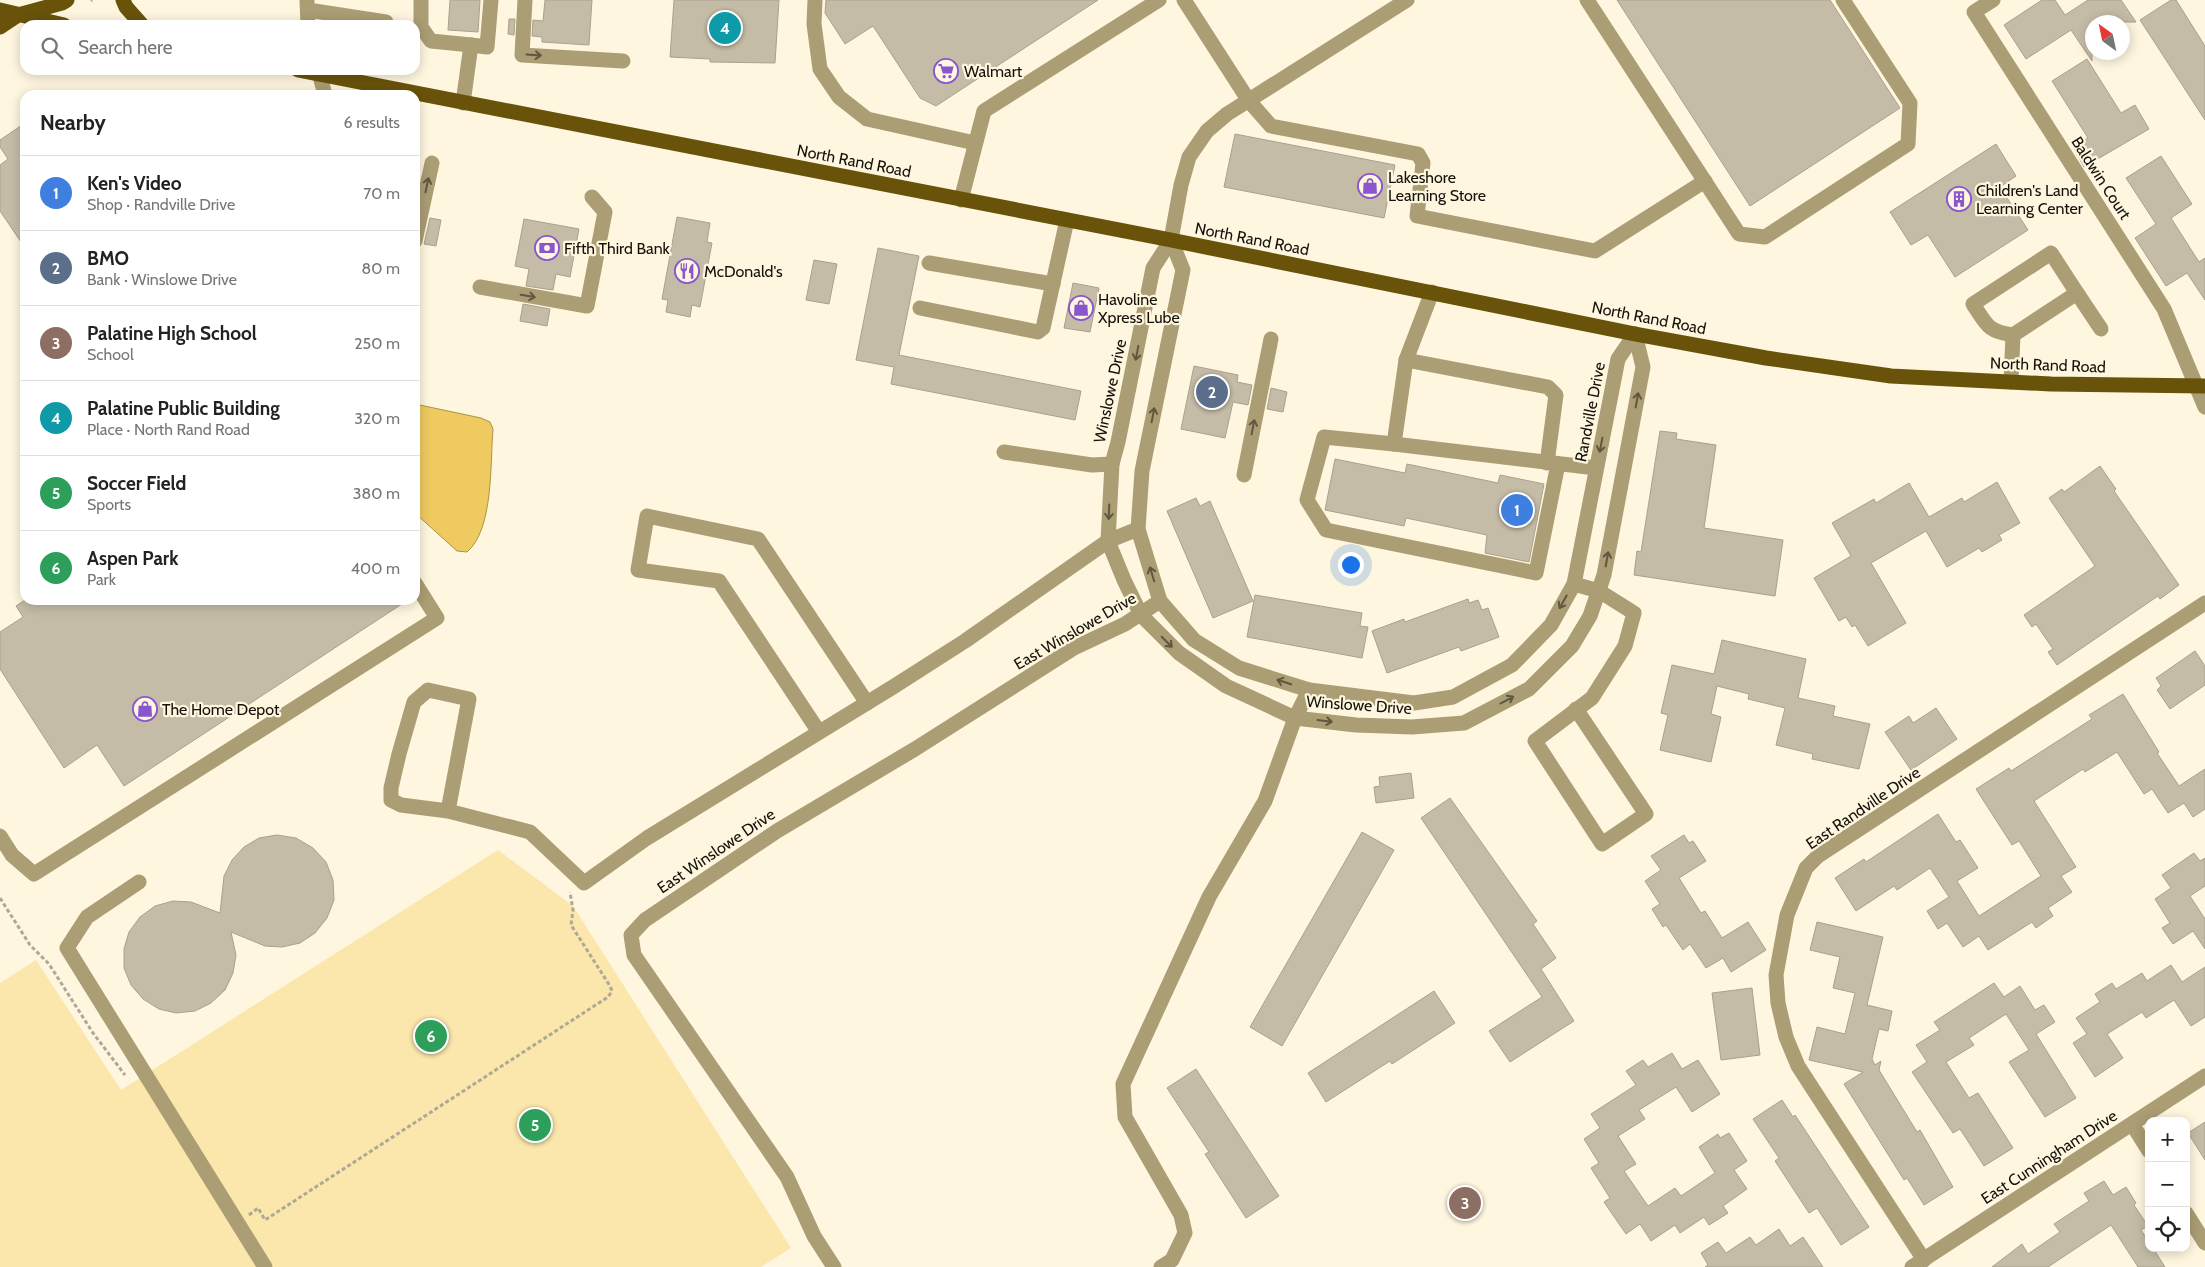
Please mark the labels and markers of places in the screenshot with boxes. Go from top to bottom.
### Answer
pin: 4 [709,9,741,47]
supermarket icon: Walmart [933,58,959,84]
place label: Walmart [964,62,1023,81]
place label: Lakeshore Learning Store [1388,168,1486,205]
shop icon: Lakeshore Learning Store [1357,173,1383,199]
place label: Children's Land Learning Center [1976,181,2084,218]
building icon: Children's Land Learning Center [1946,186,1972,212]
bank icon: Fifth Third Bank [534,235,560,261]
place label: Fifth Third Bank [564,239,671,258]
restaurant icon: McDonald's [674,258,700,284]
place label: McDonald's [704,262,783,281]
place label: Havoline Xpress Lube [1098,290,1180,327]
shop icon: Havoline Xpress Lube [1068,295,1094,321]
pin: 2 [1196,373,1228,411]
pin: 1 [1501,491,1533,529]
shop icon: The Home Depot [132,696,158,722]
place label: The Home Depot [162,700,280,719]
pin: 6 [415,1017,447,1055]
pin: 5 [519,1106,551,1144]
pin: 3 [1449,1184,1481,1222]

